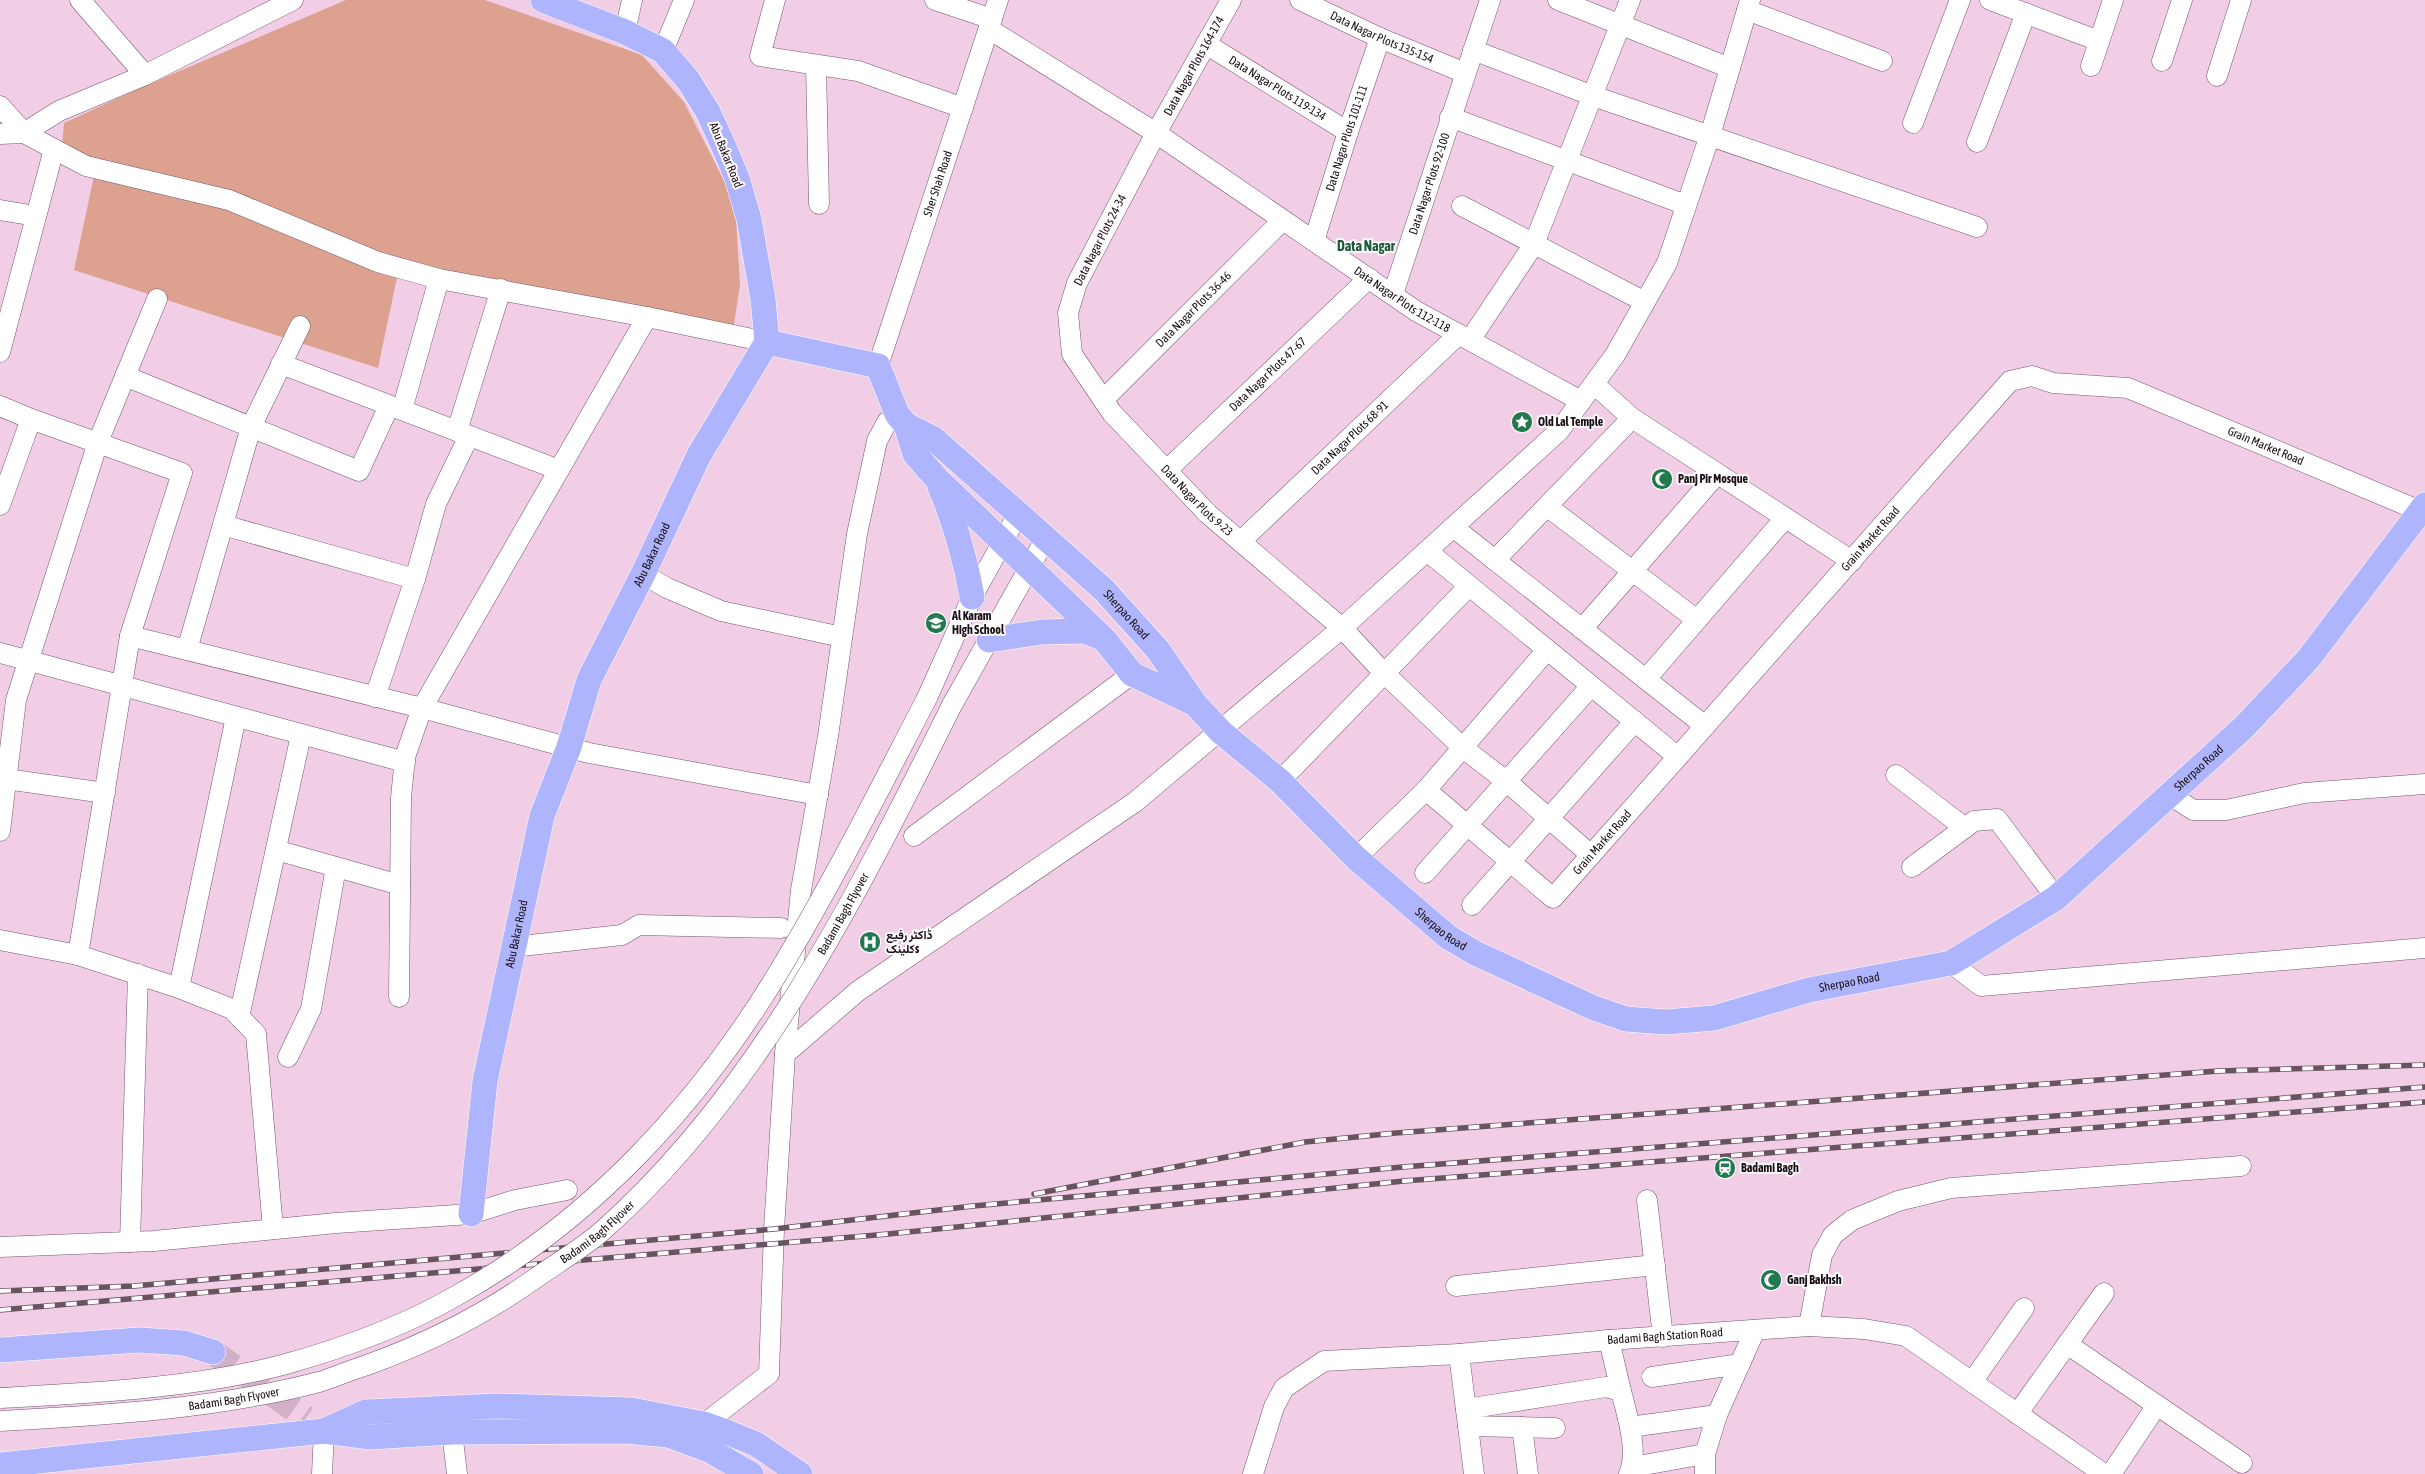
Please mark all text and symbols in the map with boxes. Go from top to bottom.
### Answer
street label: Data Nagar Plots 135-154 [1328,8,1436,66]
street label: Data Nagar Plots 164-174 [1161,14,1227,118]
street label: Data Nagar Plots 119-134 [1226,53,1329,124]
street label: Data Nagar Plots 101-111 [1323,83,1371,193]
street label: Abu Bakar Road [707,120,745,190]
street label: Data Nagar Plots 92-100 [1406,131,1453,236]
street label: Sher Shah Road [921,149,955,218]
street label: Data Nagar Plots 24-34 [1071,192,1129,288]
district label: Data Nagar [1337,238,1396,254]
street label: Data Nagar Plots 112-118 [1351,264,1453,336]
street label: Data Nagar Plots 36-46 [1153,269,1234,350]
street label: Data Nagar Plots 47-67 [1226,334,1309,414]
street label: Data Nagar Plots 68-91 [1308,398,1391,478]
place icon: Old Lal Temple [1510,410,1534,434]
place label: Old Lal Temple [1538,415,1604,429]
street label: Grain Market Road [2226,424,2306,468]
street label: Data Nagar Plots 9-23 [1158,462,1236,539]
mosque icon: Panj Pir Mosque [1650,467,1674,491]
place label: Panj Pir Mosque [1678,472,1749,486]
street label: Grain Market Road [1838,504,1903,574]
street label: Abu Bakar Road [631,520,673,589]
street label: Sherpao Road [1101,587,1152,642]
place label: Al Karam High School [951,609,1005,637]
school or university icon: Al Karam High School [924,611,948,635]
street label: Sherpao Road [2171,742,2226,794]
street label: Grain Market Road [1570,807,1634,877]
street label: Badami Bagh Flyover [815,870,872,957]
street label: Abu Bakar Road [502,899,531,969]
street label: Sherpao Road [1412,905,1469,953]
place label: ڈاکٹر رفیع کلینکs [886,928,933,956]
hospital icon: ڈاکٹر رفیع کلینکs [858,930,882,954]
street label: Sherpao Road [1818,970,1881,995]
station icon: Badami Bagh [1713,1156,1737,1180]
place label: Badami Bagh [1741,1161,1799,1175]
street label: Badami Bagh Flyover [557,1198,637,1267]
mosque icon: Ganj Bakhsh [1759,1268,1783,1292]
place label: Ganj Bakhsh [1787,1273,1842,1287]
street label: Badami Bagh Station Road [1607,1325,1723,1347]
street label: Badami Bagh Flyover [188,1384,281,1413]

